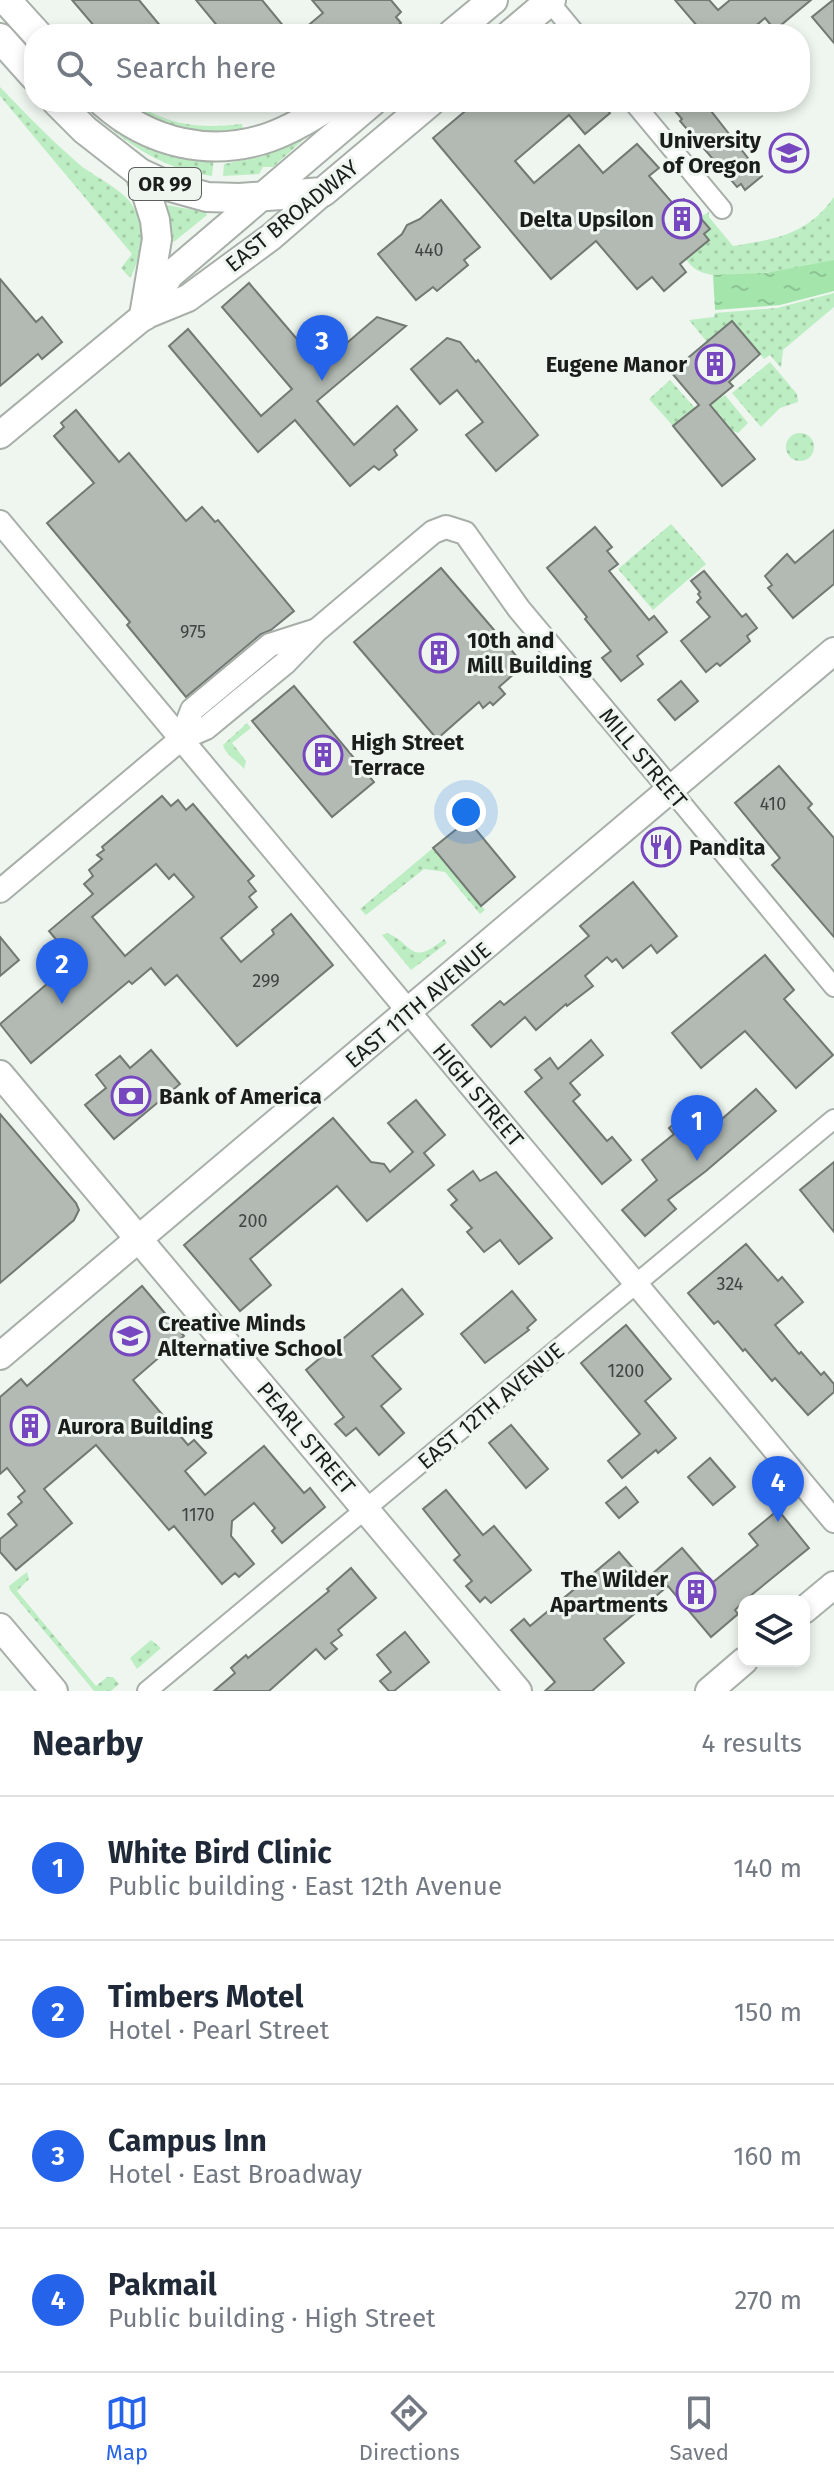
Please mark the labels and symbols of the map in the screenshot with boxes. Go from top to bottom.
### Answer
place label: University of Oregon [659,127,762,179]
school or university icon: University of Oregon [768,132,810,174]
street label: EAST BROADWAY [220,154,364,278]
road number: OR 99 [129,168,201,200]
building icon: Delta Upsilon [661,198,703,240]
place label: Delta Upsilon [519,206,654,233]
house number: 440 [414,239,444,261]
pin: 3 [296,315,348,381]
building icon: Eugene Manor [694,343,736,385]
place label: Eugene Manor [546,351,687,378]
house number: 975 [180,621,206,643]
place label: 10th and Mill Building [467,627,593,679]
building icon: 10th and Mill Building [418,632,460,674]
street label: MILL STREET [593,702,693,814]
place label: High Street Terrace [351,729,464,781]
building icon: High Street Terrace [302,734,344,776]
your location [446,792,486,832]
house number: 410 [760,793,786,815]
restaurant icon: Pandita [640,826,682,868]
place label: Pandita [689,834,766,861]
street label: EAST 11TH AVENUE [340,936,496,1074]
pin: 2 [36,938,88,1004]
house number: 299 [252,970,280,992]
street label: HIGH STREET [427,1038,530,1153]
bank icon: Bank of America [110,1075,152,1117]
place label: Bank of America [159,1083,322,1110]
pin: 1 [671,1095,723,1161]
house number: 200 [239,1210,268,1232]
house number: 324 [717,1273,744,1295]
place label: Creative Minds Alternative School [157,1310,343,1362]
school or university icon: Creative Minds Alternative School [109,1315,151,1357]
street label: EAST 12TH AVENUE [412,1337,570,1475]
house number: 1200 [608,1360,644,1382]
street label: PEARL STREET [251,1376,361,1500]
building icon: Aurora Building [9,1405,51,1447]
place label: Aurora Building [57,1413,214,1440]
pin: 4 [752,1456,804,1522]
house number: 1170 [181,1504,215,1526]
place label: The Wilder Apartments [549,1566,668,1618]
building icon: The Wilder Apartments [675,1571,717,1613]

